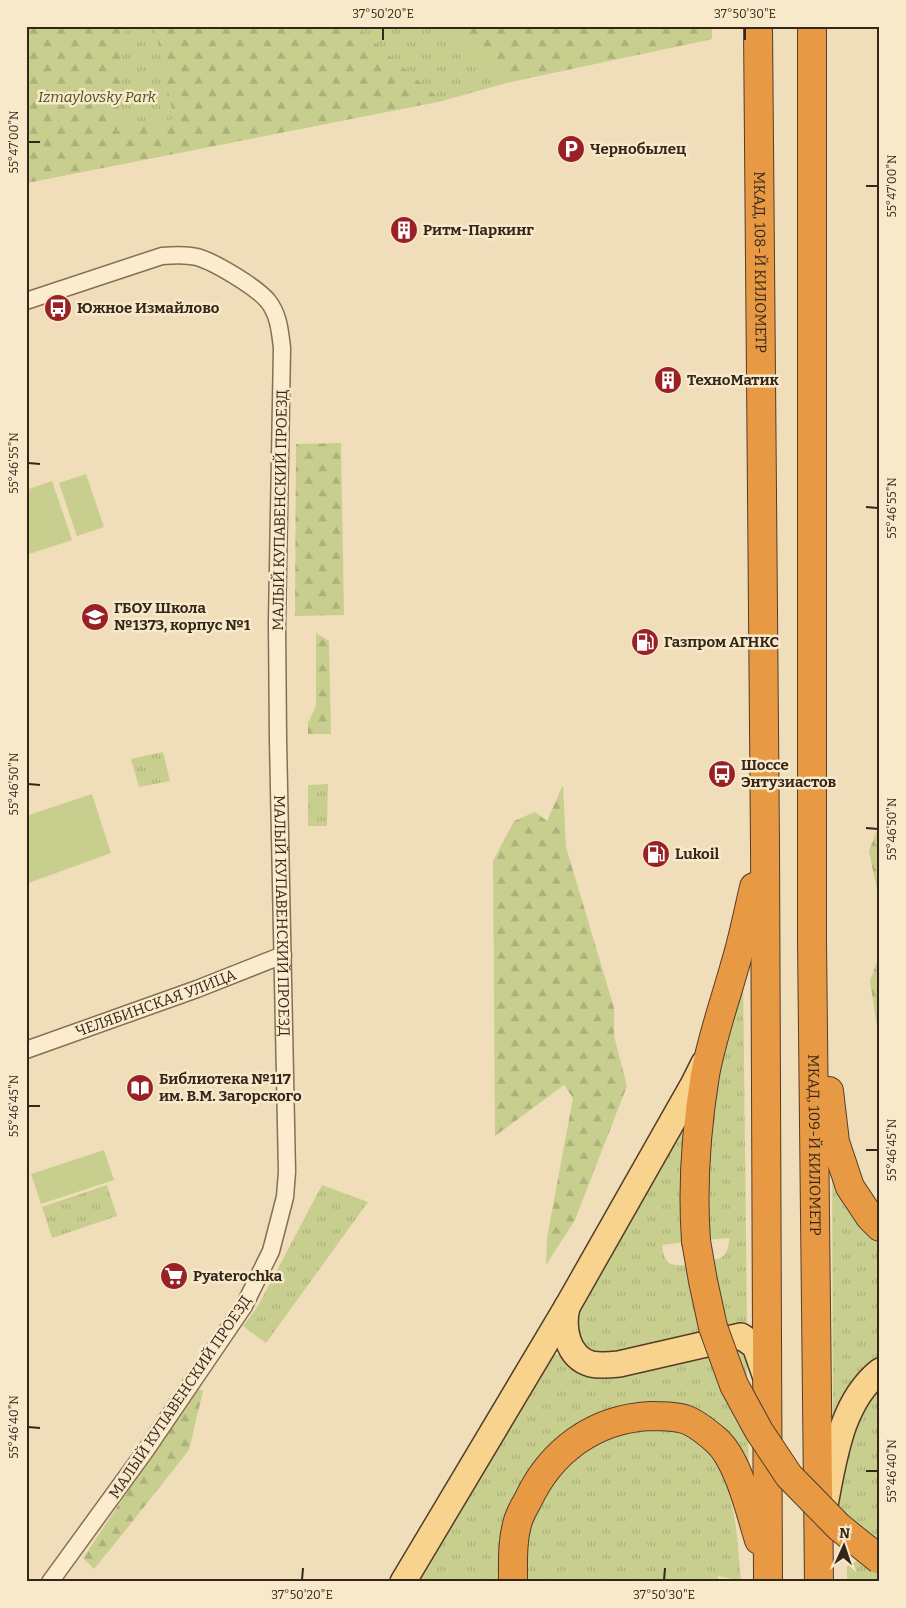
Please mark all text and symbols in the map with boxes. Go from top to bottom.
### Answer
text: 37°50'20"E [352,7,414,21]
text: 37°50'30"E [714,7,776,21]
park label: Izmaylovsky Park [38,88,157,106]
text: 55°47'00"N [7,110,21,174]
parking icon: Чернобылец [556,134,586,164]
place label: Чернобылец [590,140,686,158]
text: 55°47'00"N [885,154,899,218]
street label: МКАД, 108-Й КИЛОМЕТР [750,171,770,353]
building icon: Ритм-Паркинг [389,215,419,245]
place label: Ритм-Паркинг [423,221,534,239]
bus stop icon: Южное Измайлово [43,293,73,323]
place label: Южное Измайлово [77,299,220,317]
building icon: ТехноМатик [653,365,683,395]
place label: ТехноМатик [687,371,780,389]
street label: МАЛЫЙ КУПАВЕНСКИЙ ПРОЕЗД [269,389,291,631]
text: 55°46'55"N [7,432,21,494]
text: 55°46'55"N [885,477,899,539]
place label: ГБОУ Школа №1373, корпус №1 [114,599,251,634]
school or university icon: ГБОУ Школа №1373, корпус №1 [80,602,110,632]
fuel station icon: Газпром АГНКС [630,627,660,657]
place label: Газпром АГНКС [664,633,779,651]
text: 55°46'50"N [7,752,21,816]
place label: Шоссе Энтузиастов [741,756,837,791]
bus stop icon: Шоссе Энтузиастов [707,759,737,789]
street label: МАЛЫЙ КУПАВЕНСКИЙ ПРОЕЗД [270,795,293,1036]
text: 55°46'50"N [885,797,899,861]
fuel station icon: Lukoil [641,839,671,869]
place label: Lukoil [675,845,720,863]
street label: ЧЕЛЯБИНСКАЯ УЛИЦА [73,965,239,1041]
street label: МКАД, 109-Й КИЛОМЕТР [804,1054,824,1236]
place label: Библиотека №117 им. В.М. Загорского [159,1070,302,1105]
library icon: Библиотека №117 им. В.М. Загорского [125,1073,155,1103]
text: 55°46'45"N [7,1074,21,1137]
text: 55°46'45"N [885,1118,899,1181]
supermarket icon: Pyaterochka [159,1261,189,1291]
place label: Pyaterochka [193,1267,283,1285]
street label: МАЛЫЙ КУПАВЕНСКИЙ ПРОЕЗД [105,1292,255,1502]
text: 55°46'40"N [7,1395,21,1459]
text: 55°46'40"N [885,1439,899,1503]
north arrow [818,1520,868,1570]
text: N [839,1525,851,1542]
text: 37°50'20"E [271,1588,333,1602]
text: 37°50'30"E [633,1588,695,1602]

